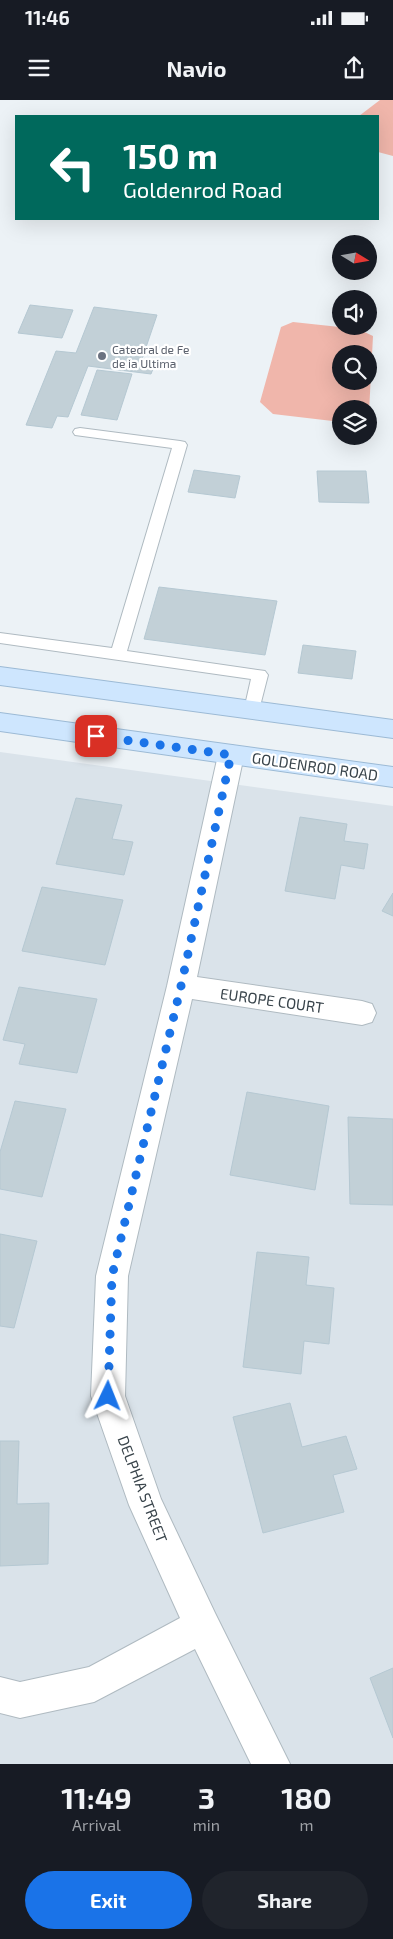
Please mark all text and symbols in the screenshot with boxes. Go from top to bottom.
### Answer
text: 11:46 [25,6,70,29]
icon: menu [25,54,53,82]
icon: share [340,54,368,82]
text: Navio [167,55,226,81]
text: 150 m [123,134,218,176]
icon: left [40,135,105,200]
text: Goldenrod Road [123,176,282,202]
north arrow [332,235,378,280]
map controls [332,235,377,445]
button: sound [332,290,377,335]
place label: Catedral de Fe de ia Ultima [112,342,189,370]
button: search [332,345,377,390]
marker: Catedral de Fe de ia Ultima [96,350,108,362]
button: layers [332,400,377,445]
pin [75,715,117,757]
icon: arrive [82,722,110,750]
street label: GOLDENROD ROAD [251,748,379,784]
street label: EUROPE COURT [219,984,325,1016]
position arrow [81,1369,133,1421]
street label: DELPHIA STREET [114,1433,172,1545]
text: 11:49 [61,1779,132,1815]
text: 3 [198,1779,215,1815]
text: 180 [281,1779,332,1815]
text: Arrival [72,1815,121,1834]
text: min [193,1815,220,1834]
text: m [299,1815,314,1834]
button: Exit [25,1871,192,1929]
button: Share [202,1871,368,1929]

